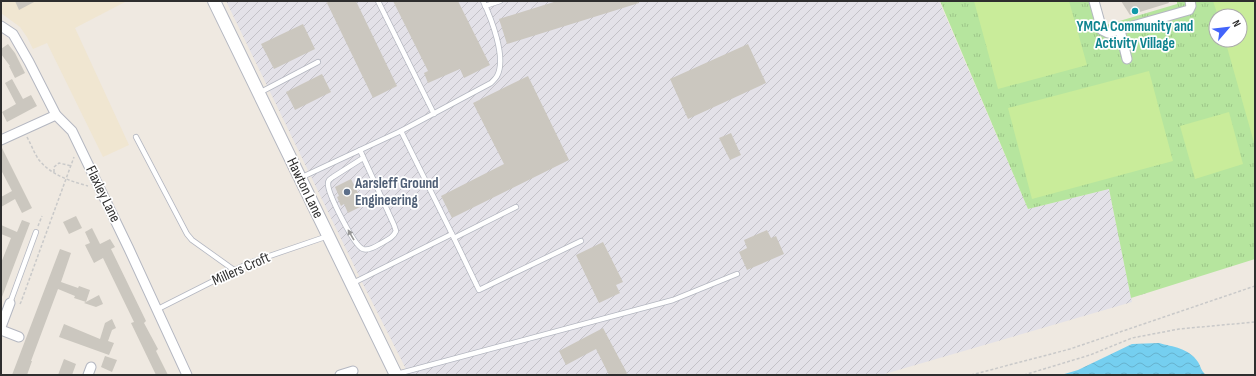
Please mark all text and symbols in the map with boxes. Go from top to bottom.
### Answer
marker: YMCA Community and Activity Village [1130,6,1140,16]
north arrow [1208,8,1248,48]
place label: YMCA Community and Activity Village [1077,17,1193,53]
text: N [1229,18,1244,29]
street label: Hawton Lane [282,155,328,221]
street label: Flaxley Lane [81,163,125,225]
place label: Aarsleff Ground Engineering [354,174,439,210]
marker: Aarsleff Ground Engineering [342,187,352,197]
one-way arrow [348,229,355,241]
street label: Millers Croft [209,248,273,290]

